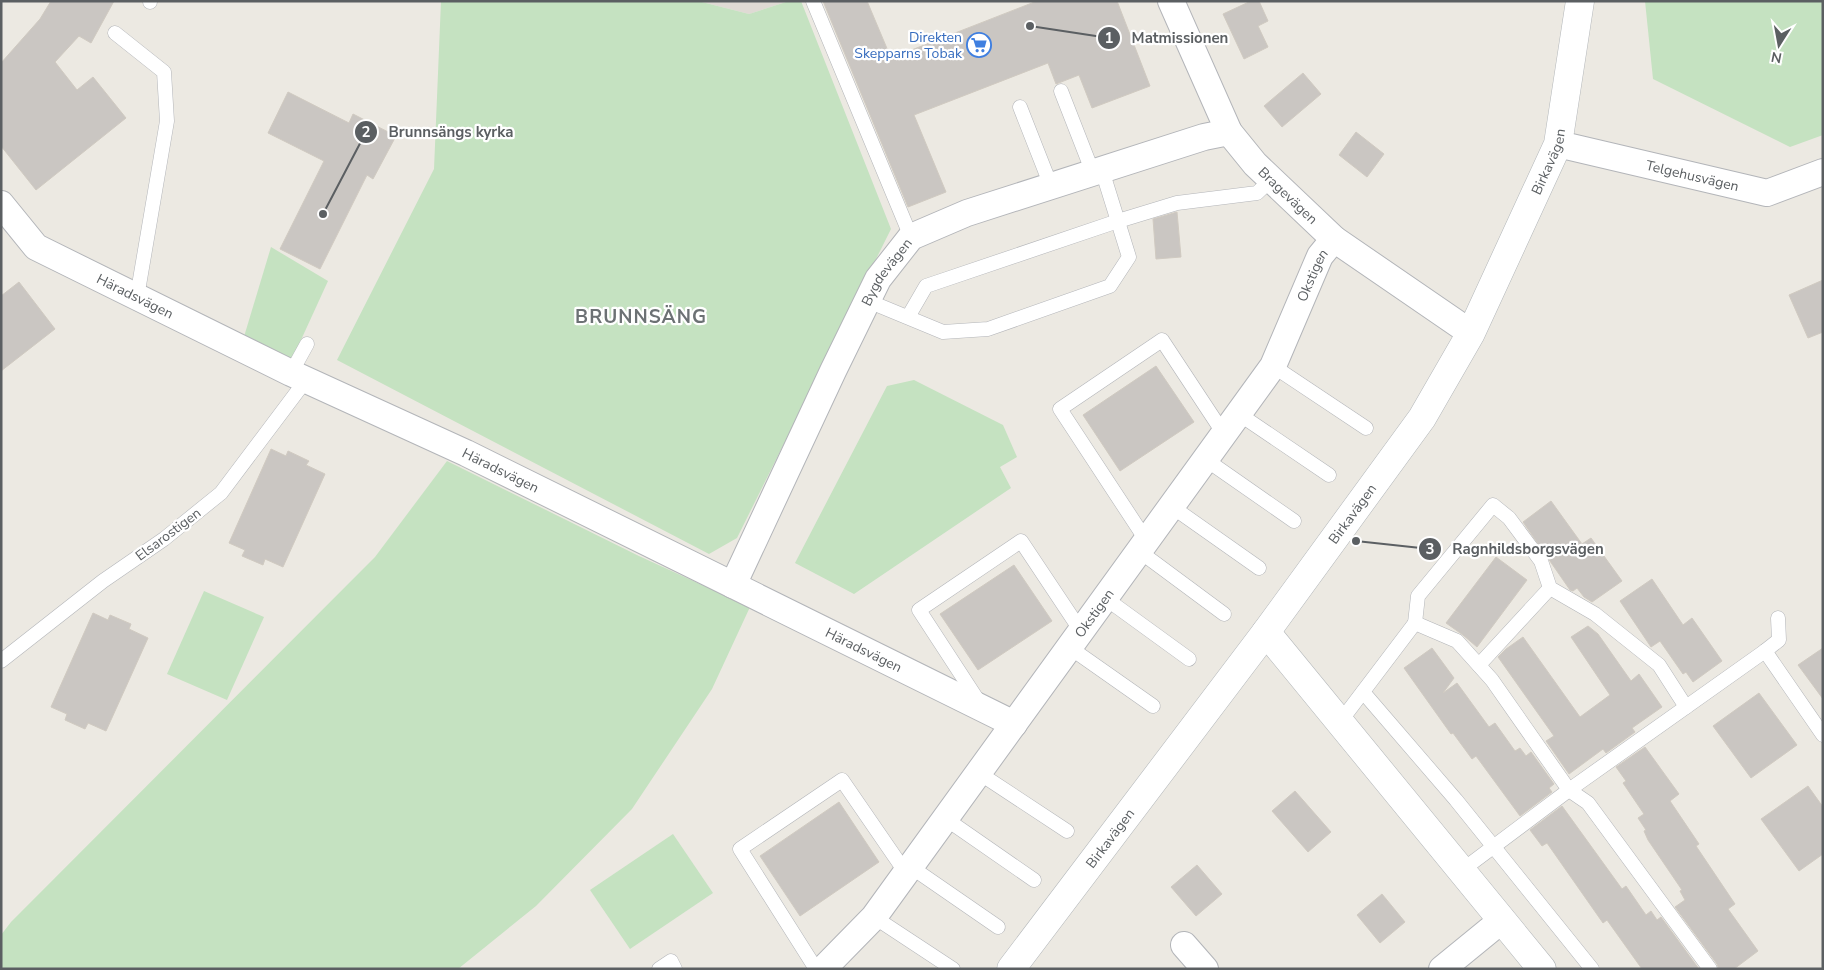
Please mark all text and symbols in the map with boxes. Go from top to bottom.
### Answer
north arrow [1754,20,1804,70]
callout: Matmissionen [1097,23,1238,53]
place label: Direkten Skepparns Tobak [854,28,963,63]
text: 1 [1104,28,1114,48]
text: Matmissionen [1132,28,1228,48]
supermarket icon: Direkten Skepparns Tobak [966,32,992,58]
text: N [1770,47,1784,68]
callout: Brunnsängs kyrka [354,117,524,147]
text: 2 [361,122,371,142]
text: Brunnsängs kyrka [389,122,513,142]
street label: Birkavägen [1527,127,1570,198]
street label: Telgehusvägen [1644,156,1741,196]
street label: Bragevägen [1254,163,1322,229]
street label: Bygdevägen [857,234,917,309]
street label: Okstigen [1293,245,1332,305]
street label: Häradsvägen [93,269,176,323]
district label: BRUNNSÄNG [575,304,707,330]
street label: Häradsvägen [459,444,542,498]
street label: Birkavägen [1324,480,1381,548]
street label: Elsarostigen [132,503,205,565]
callout: Ragnhildsborgsvägen [1417,534,1614,564]
text: 3 [1425,539,1435,559]
text: Ragnhildsborgsvägen [1452,539,1604,559]
street label: Okstigen [1070,585,1119,642]
street label: Häradsvägen [822,623,905,677]
street label: Birkavägen [1082,805,1139,872]

